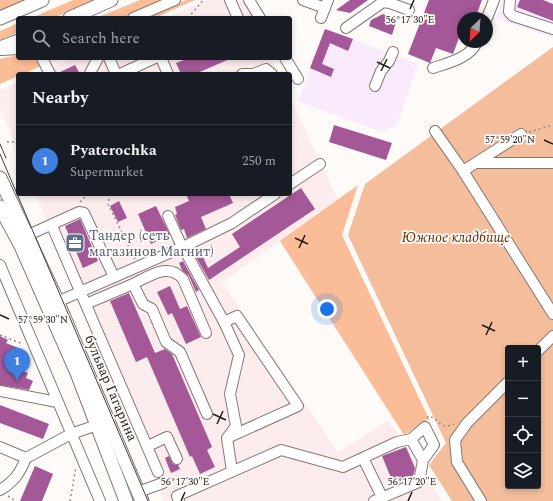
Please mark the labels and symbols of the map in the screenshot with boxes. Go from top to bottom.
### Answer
text: 56°17'30"E [386,12,434,28]
north arrow [457,12,493,48]
text: 57°59'20"N [485,132,535,148]
place label: Тандер (сеть магазинов Магнит) [89,225,214,262]
park label: Южное кладбище [402,227,510,248]
office icon: Тандер (сеть магазинов Магнит) [64,232,86,254]
your location [317,299,337,319]
text: 57°59'30"N [18,312,68,328]
street label: бульвар Гагарина [79,332,143,445]
pin: 1 [4,348,30,381]
text: 56°17'30"E [161,474,209,490]
text: 56°17'20"E [388,474,436,490]

